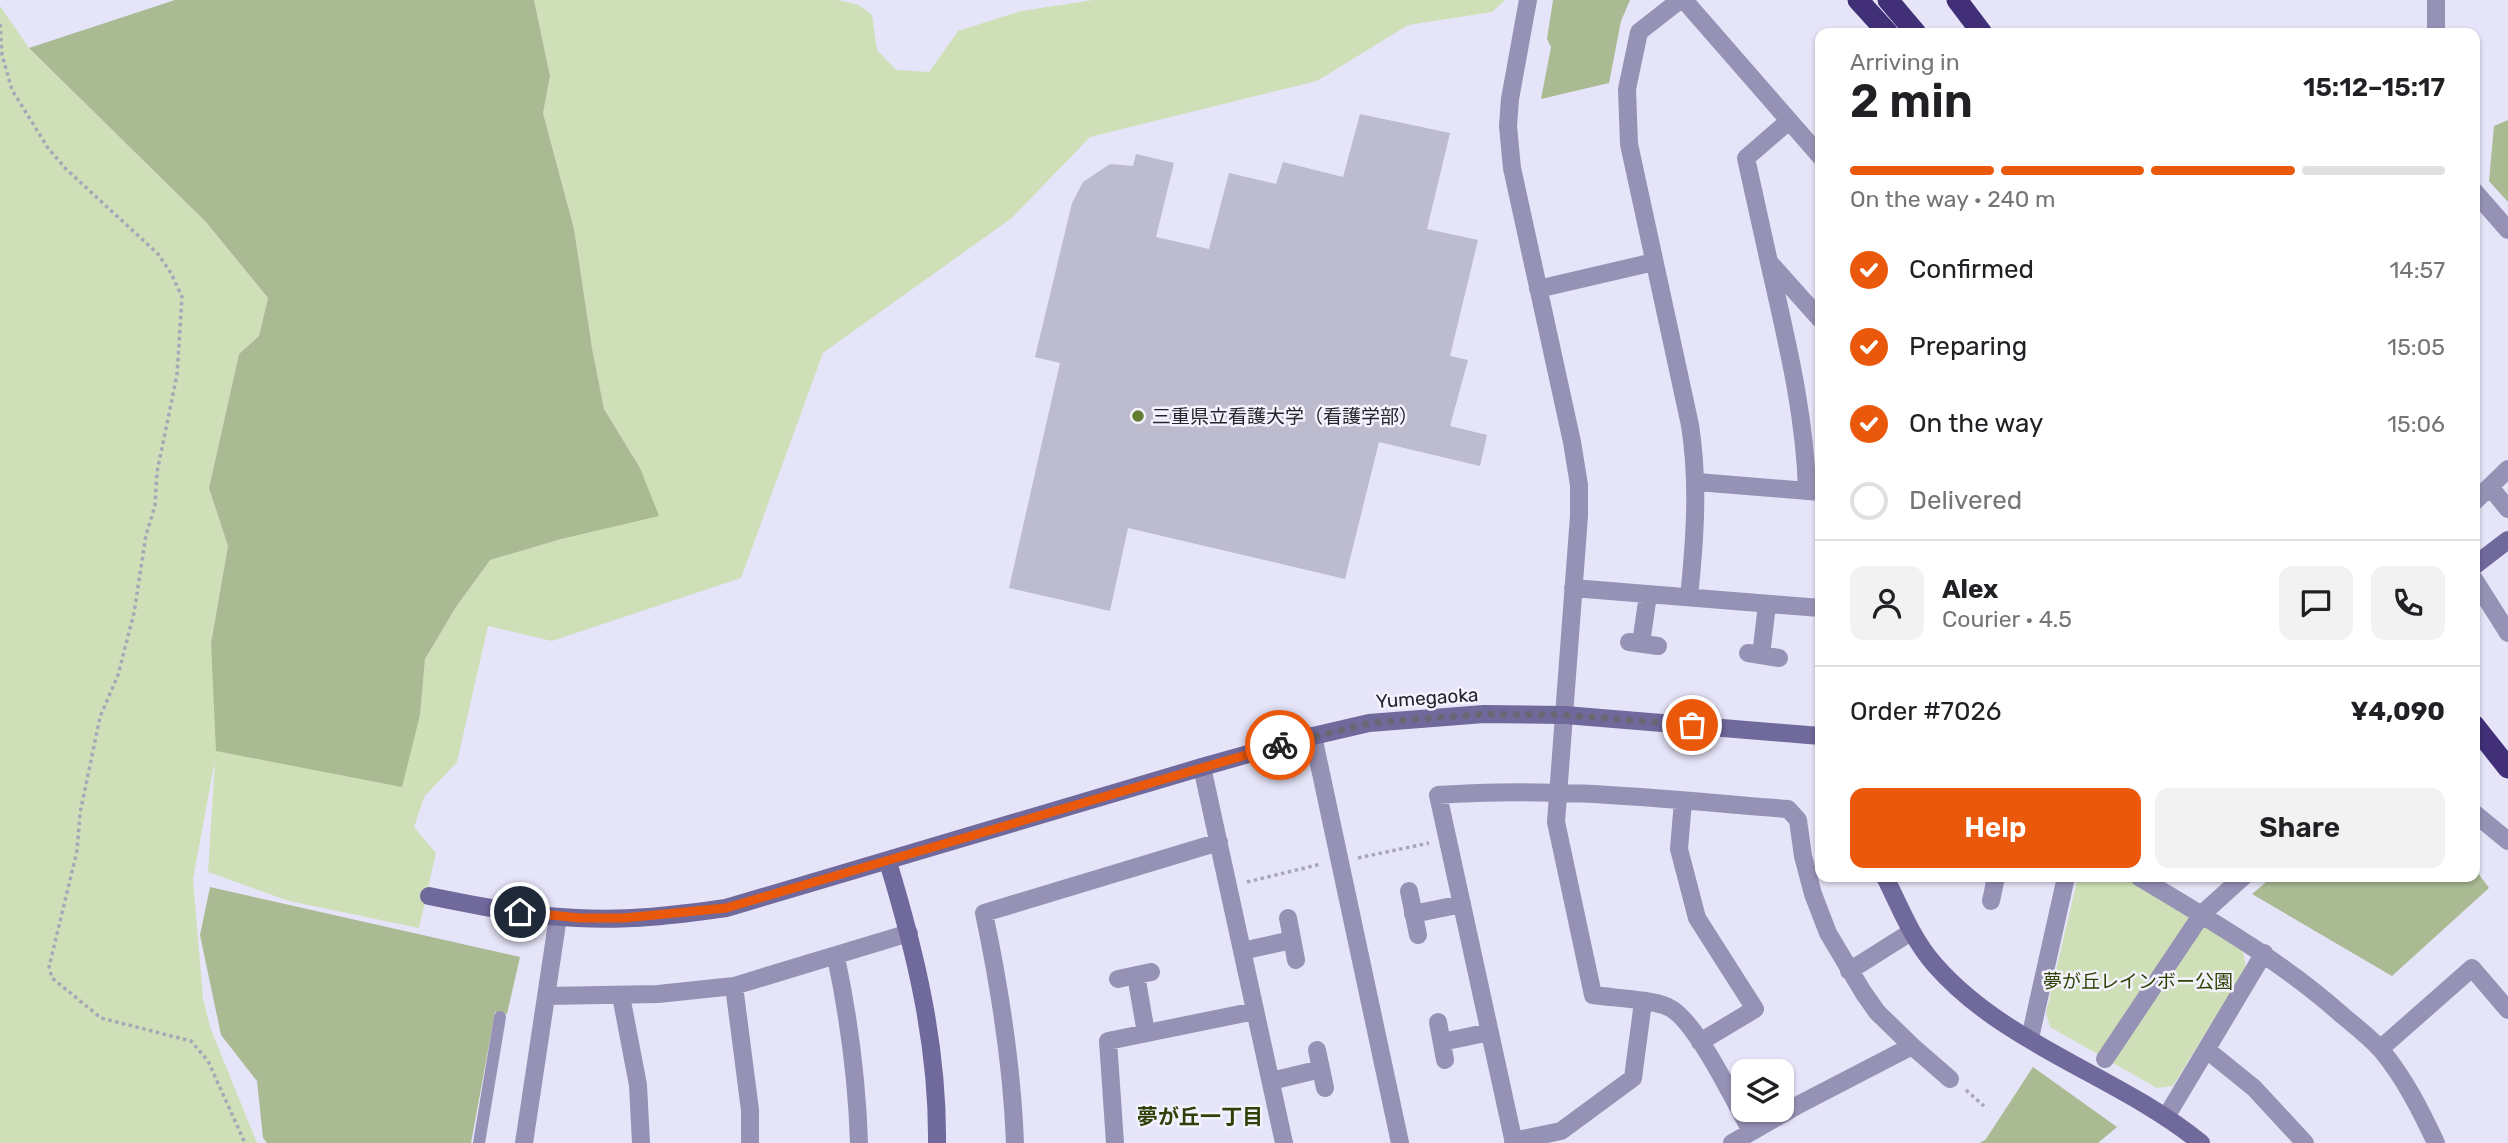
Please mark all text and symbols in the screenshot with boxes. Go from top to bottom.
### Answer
text: Arriving in [1850,48,1960,76]
text: 15:12–15:17 [2303,72,2445,103]
text: 2 min [1850,74,1973,129]
text: On the way · 240 m [1850,185,2055,213]
icon: check [1850,251,1888,289]
text: Confirmed [1909,254,2034,285]
text: 14:57 [2390,256,2445,284]
icon: check [1850,328,1888,366]
text: Preparing [1909,331,2027,362]
text: 15:05 [2387,333,2445,361]
place label: 三重県立看護大学（看護学部） [1152,405,1418,428]
icon: check [1850,405,1888,443]
marker: 三重県立看護大学（看護学部） [1130,408,1146,424]
text: On the way [1909,408,2043,439]
text: 15:06 [2387,410,2445,438]
text: Delivered [1909,485,2022,516]
button: person [1850,566,1924,640]
button: chat [2279,566,2353,640]
button: phone [2371,566,2445,640]
text: Alex [1942,574,1998,605]
text: Courier · 4.5 [1942,605,2072,633]
street label: Yumegaoka [1375,683,1479,713]
pin [1662,695,1722,755]
text: Order #7026 [1850,696,2001,727]
text: ¥4,090 [2350,696,2445,727]
icon: bag [1673,706,1711,744]
courier [1245,710,1315,780]
icon: bike [1261,726,1299,764]
button: Help [1850,788,2141,868]
button: Share [2155,788,2445,868]
pin [490,882,550,942]
icon: home [501,893,539,931]
park label: 夢が丘レインボー公園 [2043,970,2233,993]
map controls [1731,1059,1794,1122]
button: layers [1731,1059,1794,1122]
district label: 夢が丘一丁目 [1137,1104,1263,1129]

